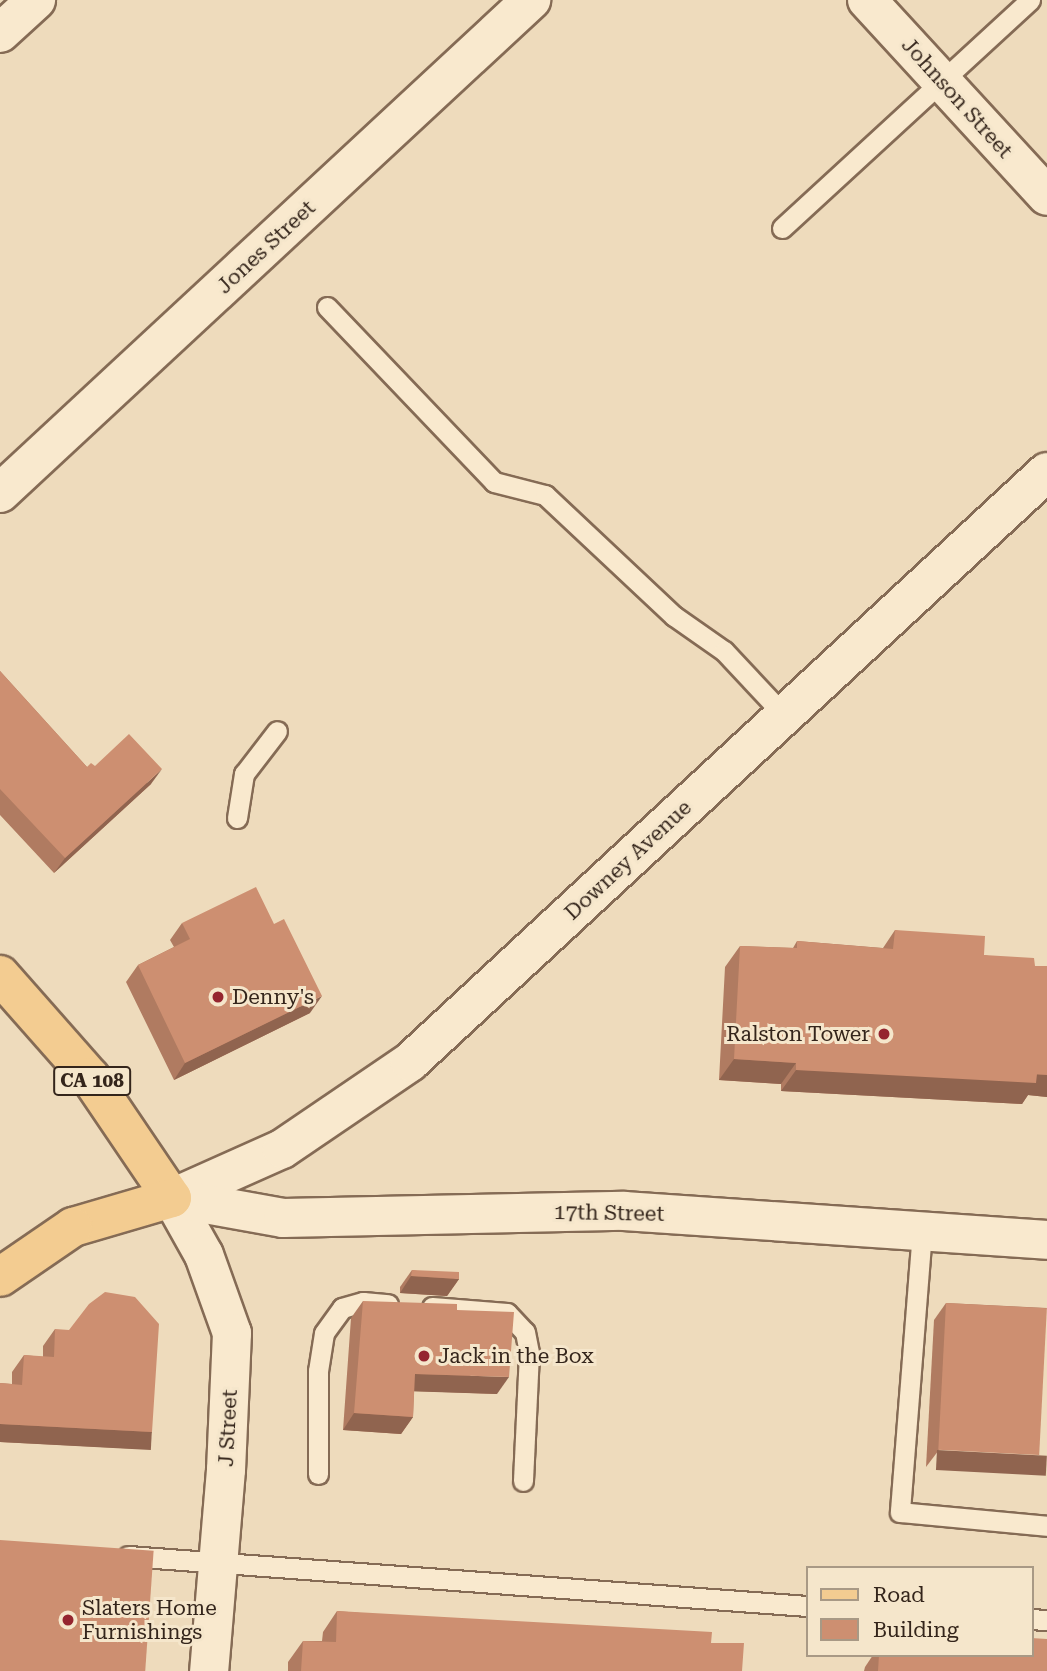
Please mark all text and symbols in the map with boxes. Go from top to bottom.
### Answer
street label: Johnson Street [896,33,1018,163]
street label: Jones Street [212,195,320,299]
street label: Downey Avenue [559,795,697,925]
place label: Denny's [232,984,314,1010]
marker: Denny's [210,989,226,1005]
place label: Ralston Tower [726,1021,870,1047]
marker: Ralston Tower [876,1026,892,1042]
road number: CA 108 [52,1065,132,1096]
street label: 17th Street [554,1199,664,1227]
place label: Jack in the Box [438,1343,593,1369]
marker: Jack in the Box [416,1348,432,1364]
street label: J Street [213,1389,243,1467]
legend [806,1566,1033,1657]
text: Road [873,1583,925,1607]
place label: Slaters Home Furnishings [82,1595,217,1645]
marker: Slaters Home Furnishings [60,1612,76,1628]
text: Building [873,1618,959,1642]

